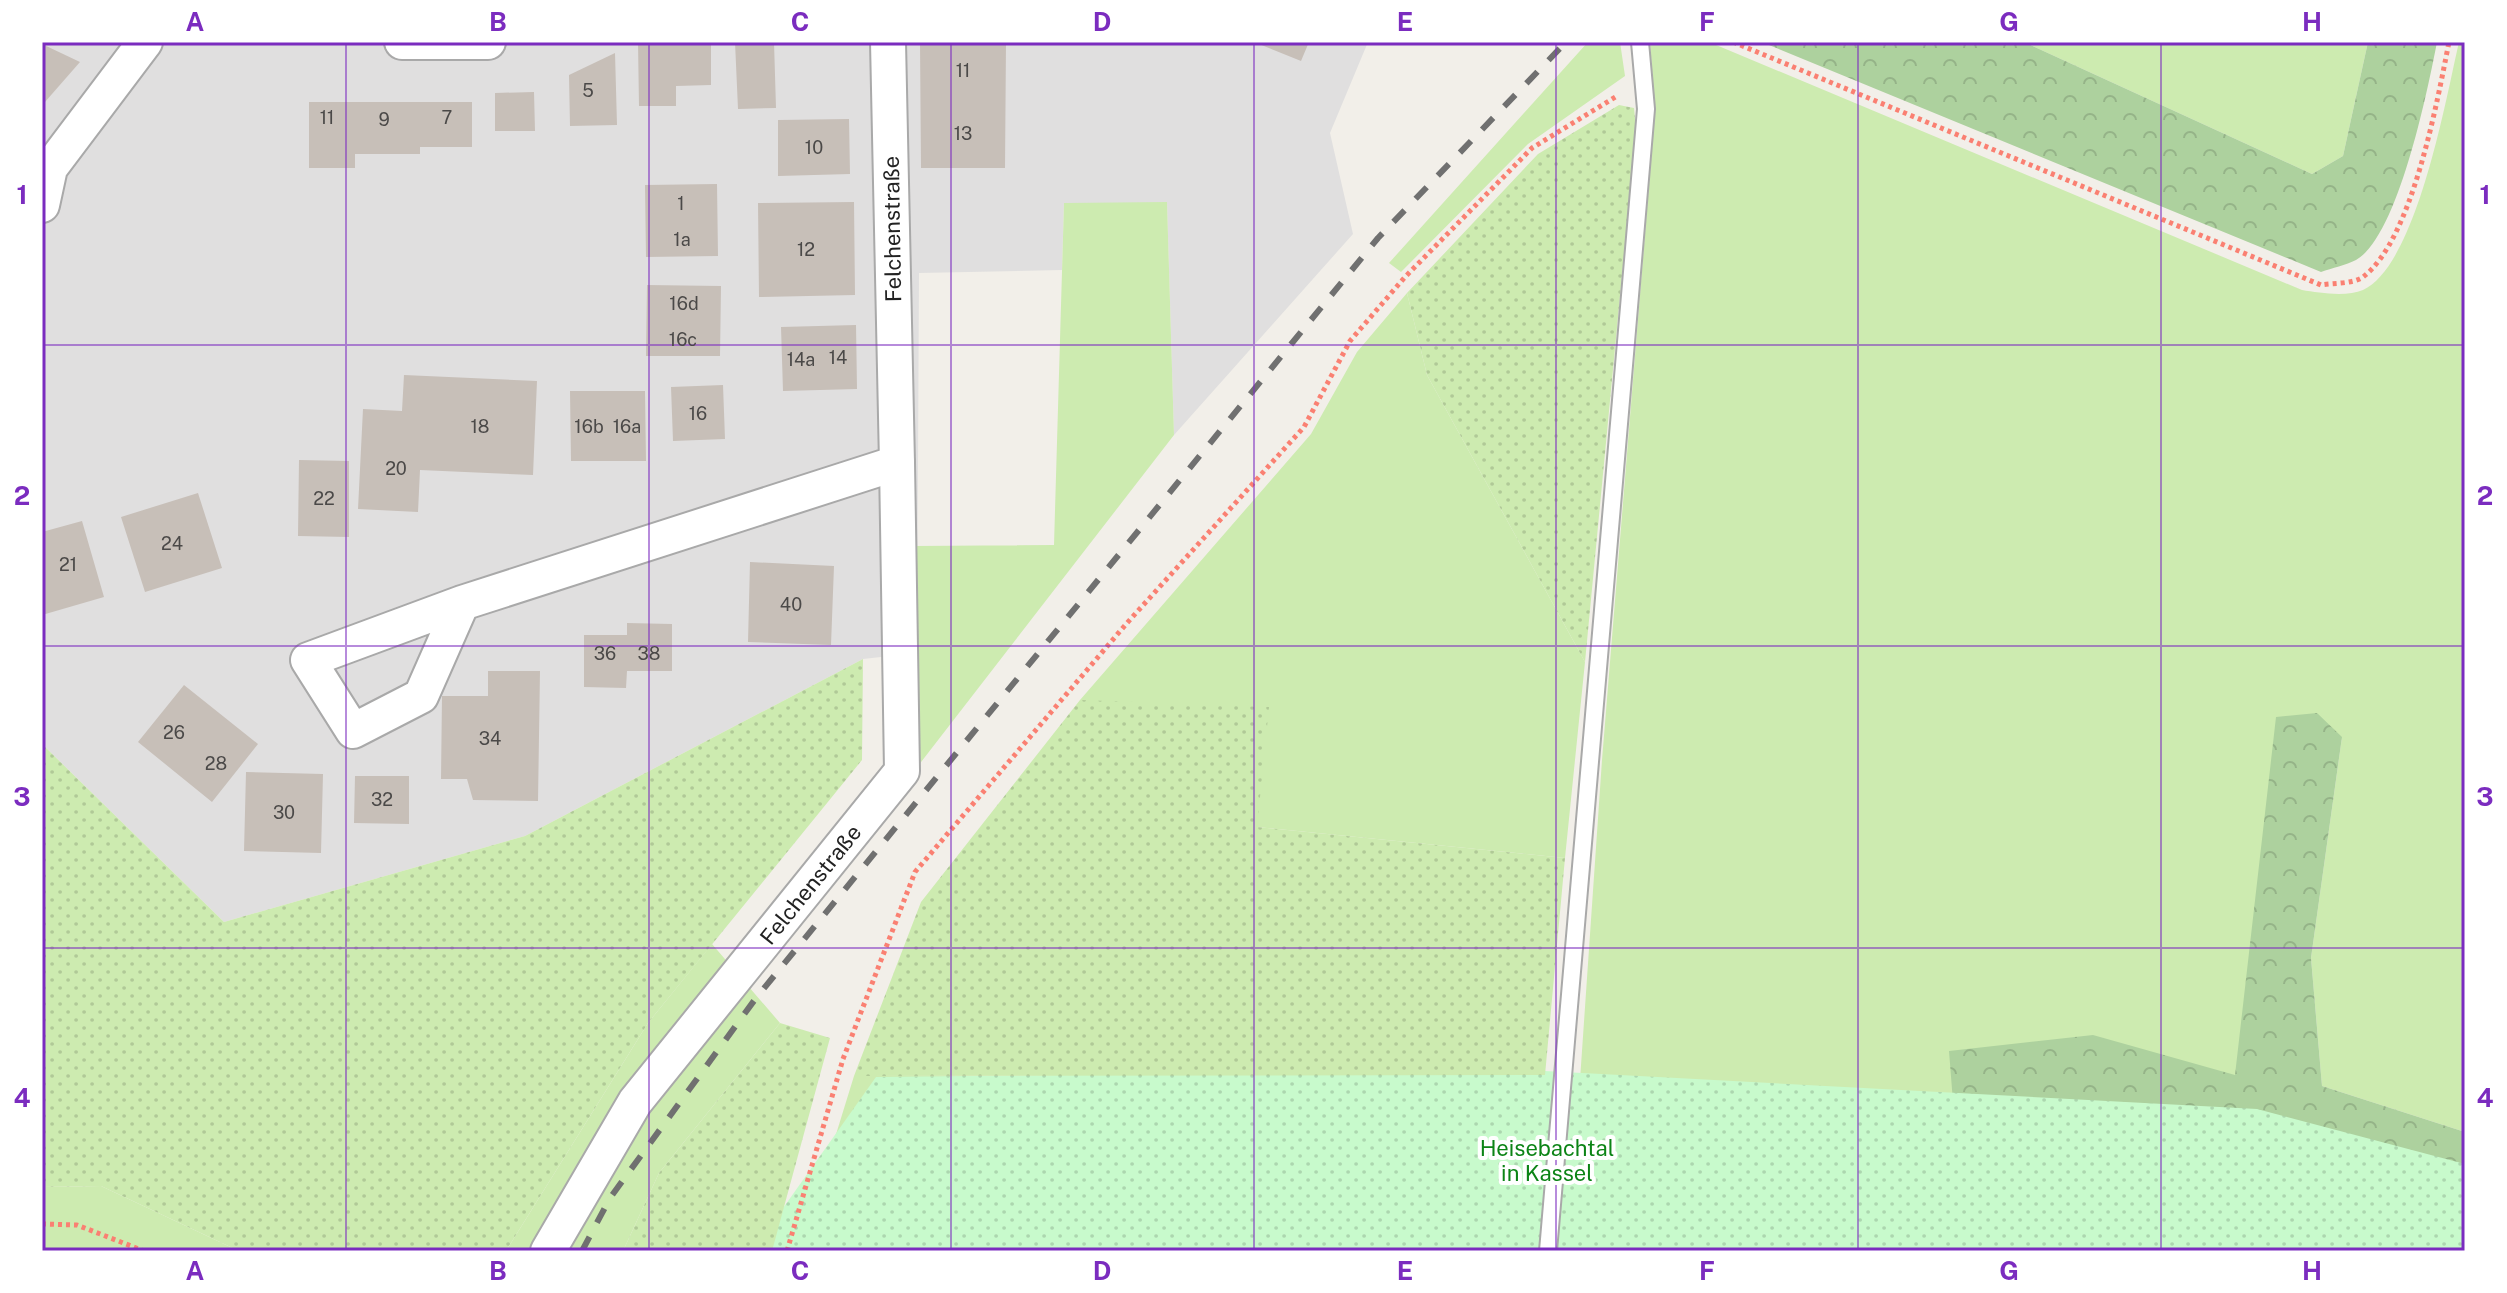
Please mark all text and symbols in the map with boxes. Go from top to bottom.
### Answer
text: A [186,6,205,37]
text: B [489,6,507,37]
text: C [791,6,809,37]
text: D [1093,6,1111,37]
text: E [1397,6,1413,37]
text: F [1699,6,1715,37]
text: G [1999,6,2019,37]
text: H [2302,6,2322,37]
house number: 11 [956,60,970,81]
house number: 5 [582,80,594,101]
house number: 11 [320,107,334,128]
house number: 7 [442,107,452,128]
house number: 9 [378,109,390,130]
house number: 13 [954,123,972,144]
house number: 10 [805,137,823,158]
street label: Felchenstraße [878,156,906,302]
text: 1 [16,179,28,210]
text: 1 [2479,179,2491,210]
house number: 1 [677,193,685,214]
house number: 1a [673,229,691,250]
house number: 12 [797,239,815,260]
house number: 16d [669,293,699,314]
house number: 16c [669,329,697,350]
house number: 14 [829,347,847,368]
house number: 14a [787,349,815,370]
house number: 16 [689,403,707,424]
house number: 18 [471,416,489,437]
house number: 16b [574,416,604,437]
house number: 16a [613,416,641,437]
house number: 20 [385,458,407,479]
text: 2 [14,480,30,511]
text: 2 [2477,480,2493,511]
house number: 22 [313,488,335,509]
house number: 24 [161,533,183,554]
house number: 21 [59,554,77,575]
house number: 40 [780,594,802,615]
house number: 36 [594,643,616,664]
house number: 38 [638,643,660,664]
house number: 26 [163,722,185,743]
house number: 34 [479,728,501,749]
house number: 28 [205,753,227,774]
text: 3 [13,781,31,812]
text: 3 [2476,781,2494,812]
house number: 32 [371,789,393,810]
house number: 30 [273,802,295,823]
street label: Felchenstraße [754,819,866,950]
text: 4 [13,1082,31,1113]
text: 4 [2476,1082,2494,1113]
park label: Heisebachtal in Kassel [1480,1135,1614,1186]
text: A [186,1255,205,1286]
text: B [489,1255,507,1286]
text: C [791,1255,809,1286]
text: D [1093,1255,1111,1286]
text: E [1397,1255,1413,1286]
text: F [1699,1255,1715,1286]
text: G [1999,1255,2019,1286]
text: H [2302,1255,2322,1286]

